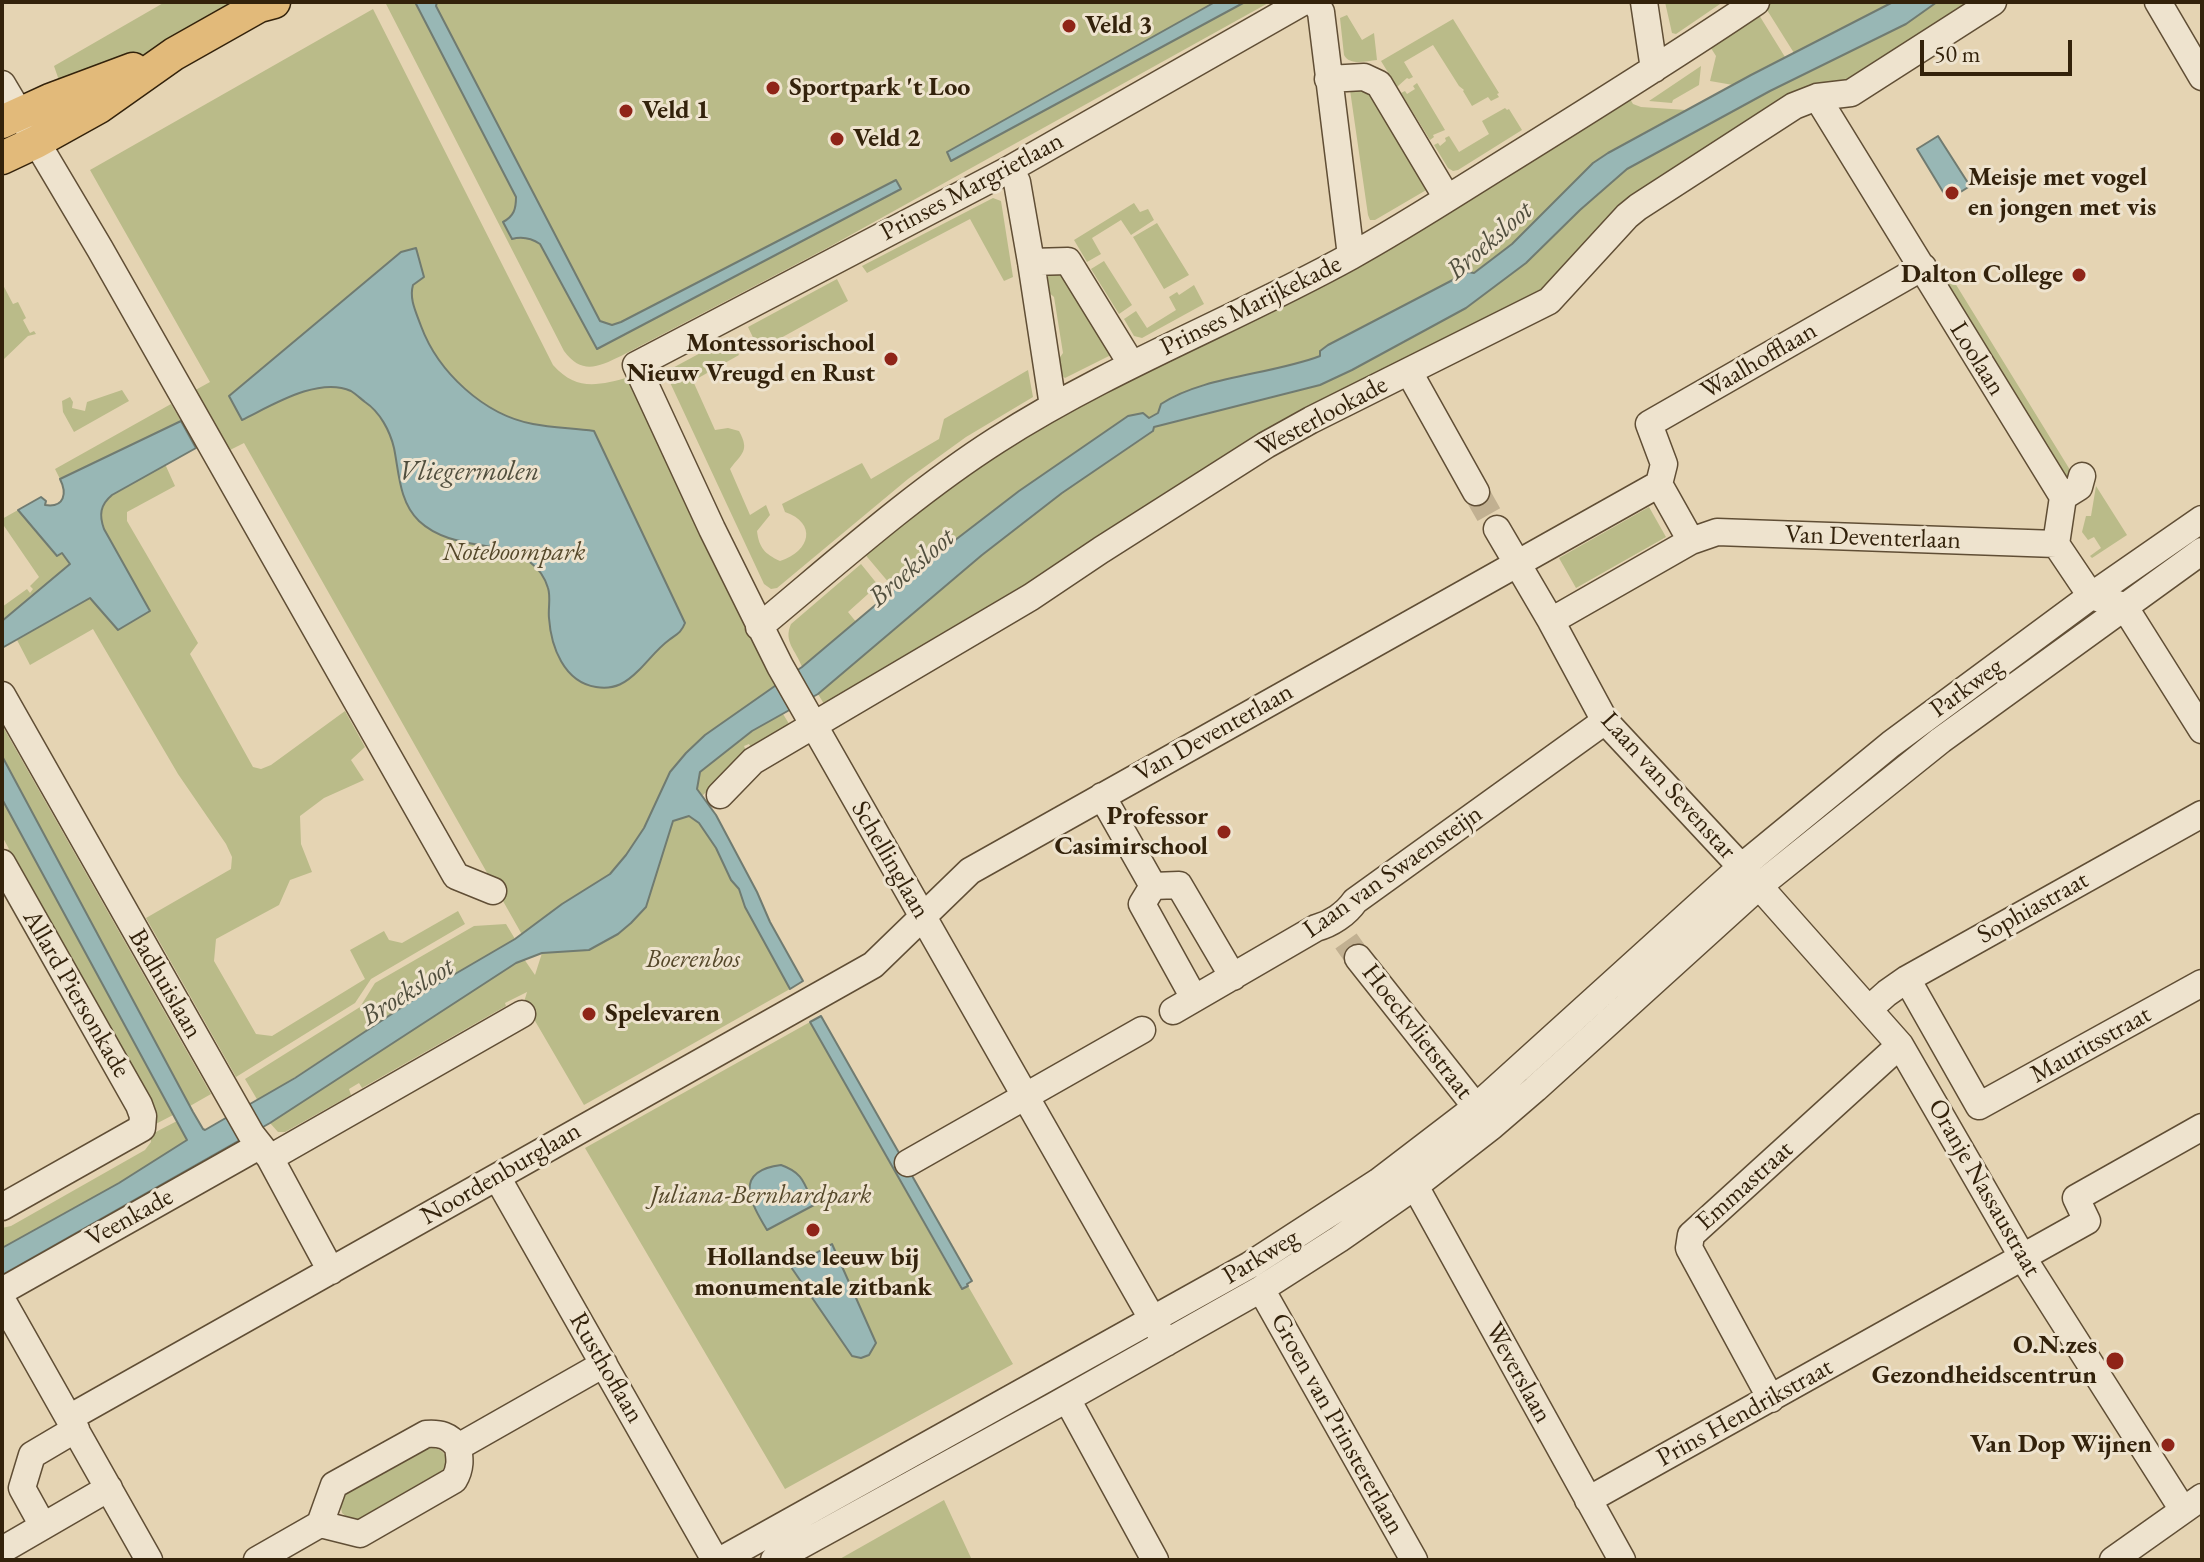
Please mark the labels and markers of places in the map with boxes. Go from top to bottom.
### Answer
place label: Veld 3 [1085,10,1152,42]
marker: Veld 3 [1060,17,1078,35]
place label: Sportpark 't Loo [789,72,970,104]
marker: Sportpark 't Loo [764,79,782,97]
place label: Veld 1 [642,95,709,127]
marker: Veld 1 [617,102,635,120]
place label: Veld 2 [853,123,920,155]
marker: Veld 2 [828,130,846,148]
place label: Meisje met vogel en jongen met vis [1968,162,2156,224]
marker: Meisje met vogel en jongen met vis [1943,184,1961,202]
place label: Dalton College [1901,259,2063,291]
marker: Dalton College [2070,266,2088,284]
place label: Montessorischool Nieuw Vreugd en Rust [627,328,875,390]
marker: Montessorischool Nieuw Vreugd en Rust [882,350,900,368]
place label: Professor Casimirschool [1055,801,1208,862]
marker: Professor Casimirschool [1215,823,1233,841]
place label: Spelevaren [605,998,720,1030]
marker: Spelevaren [580,1005,598,1023]
marker: Hollandse leeuw bij monumentale zitbank [804,1221,822,1239]
place label: Hollandse leeuw bij monumentale zitbank [694,1242,932,1304]
place label: O.N.zes Gezondheidscentrun [1872,1330,2097,1392]
marker: O.N.zes Gezondheidscentrun [2104,1350,2126,1372]
place label: Van Dop Wijnen [1970,1429,2152,1461]
marker: Van Dop Wijnen [2159,1436,2177,1454]

